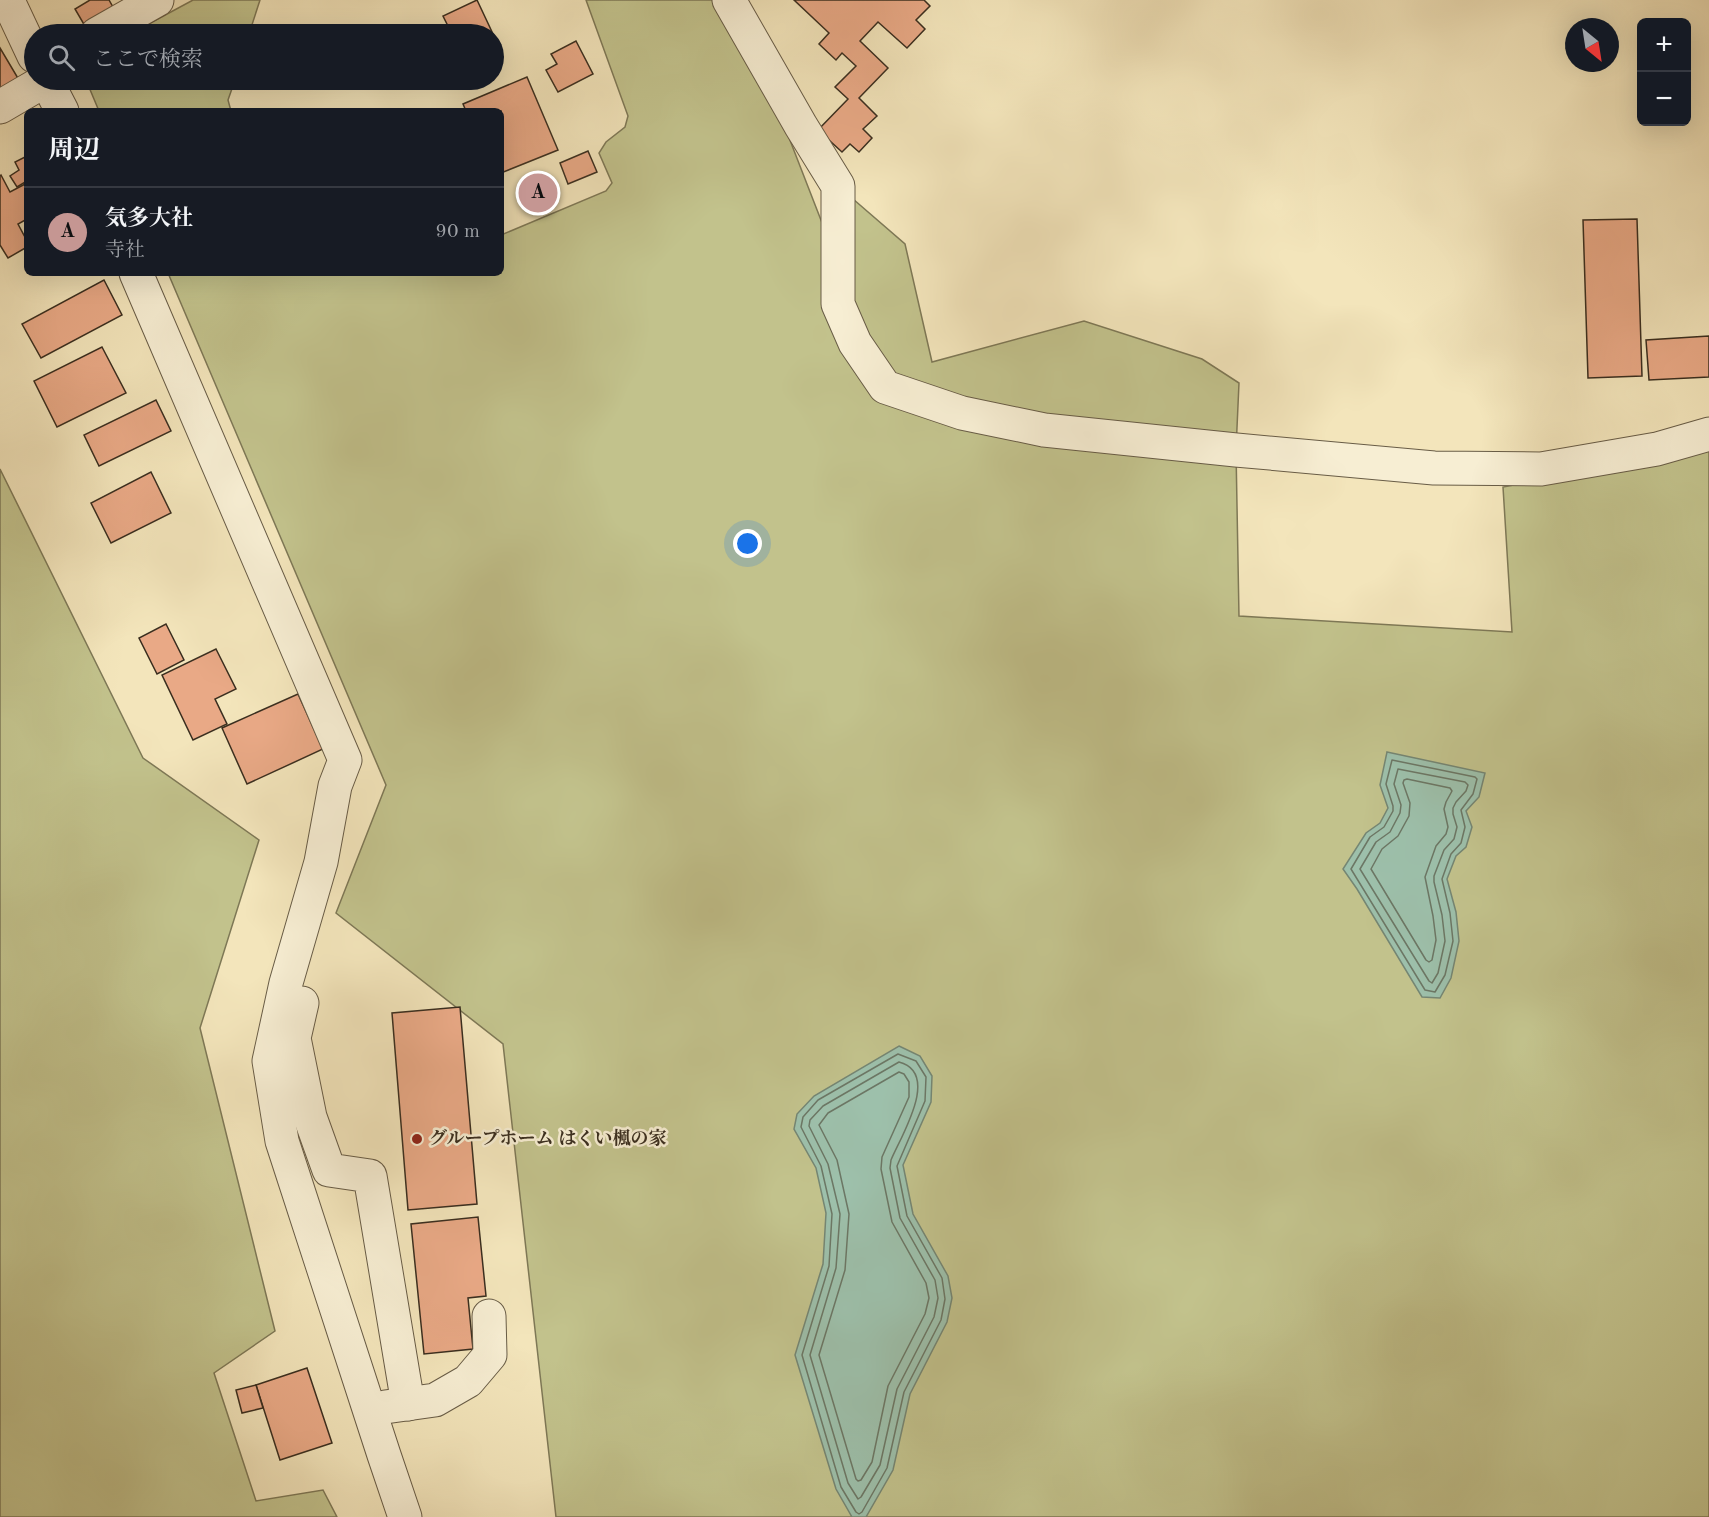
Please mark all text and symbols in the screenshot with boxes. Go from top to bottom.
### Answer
north arrow [1565,18,1619,72]
map controls [1637,18,1691,126]
button: + [1637,18,1691,72]
search box [24,24,504,90]
icon: search [45,41,78,74]
text: ここで検索 [93,49,203,71]
button: − [1637,72,1691,126]
text: 周辺 [48,138,100,164]
pin: A [518,170,558,216]
text: 気多大社 [105,208,193,230]
text: A [60,222,75,242]
text: 90 m [435,222,480,242]
text: 寺社 [105,241,145,261]
your location [733,529,762,558]
place label: グループホーム はくい楓の家 [429,1128,667,1148]
marker: グループホーム はくい楓の家 [410,1132,424,1146]

